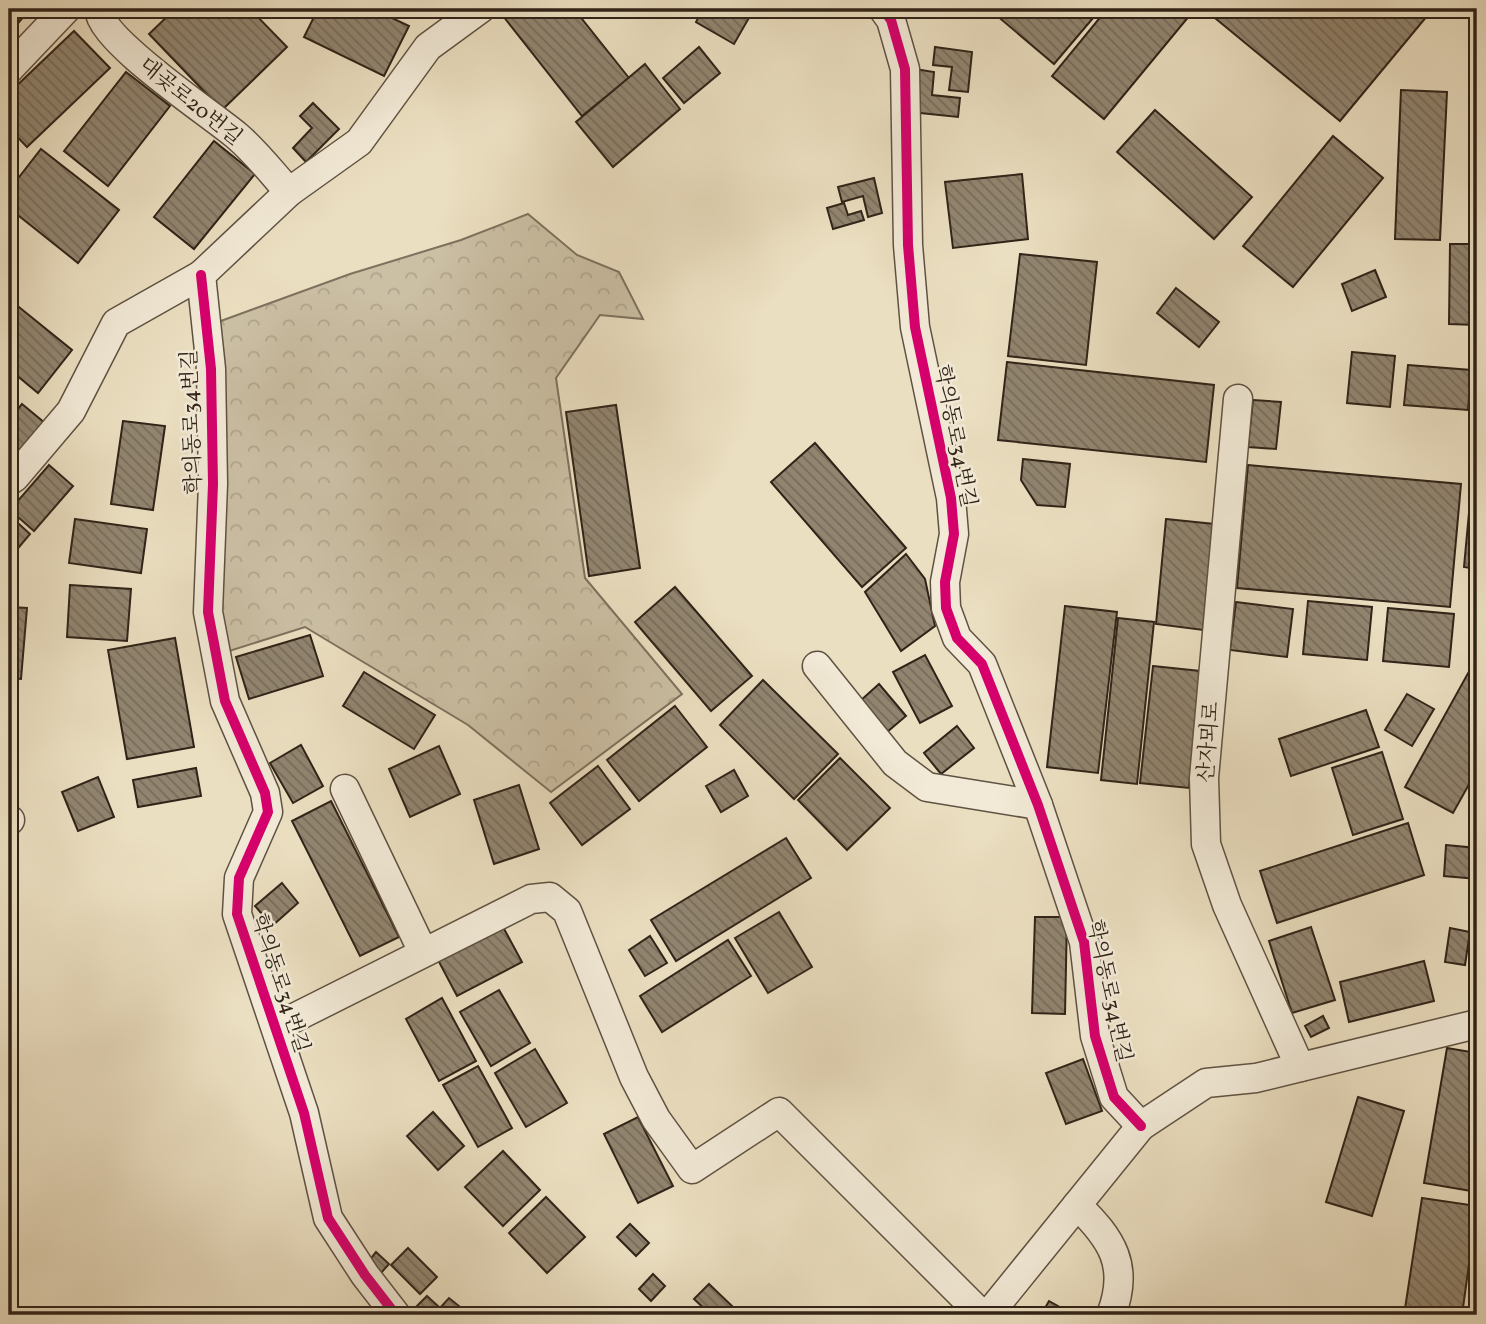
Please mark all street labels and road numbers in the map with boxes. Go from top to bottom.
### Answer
street label: 대곶로20번길 [132,52,248,153]
street label: 학의동로34번길 [175,349,210,495]
street label: 학의동로34번길 [926,362,983,510]
street label: 산자뫼로 [1192,701,1227,784]
street label: 학의동로34번길 [243,910,316,1057]
street label: 학의동로34번길 [1079,917,1138,1065]

